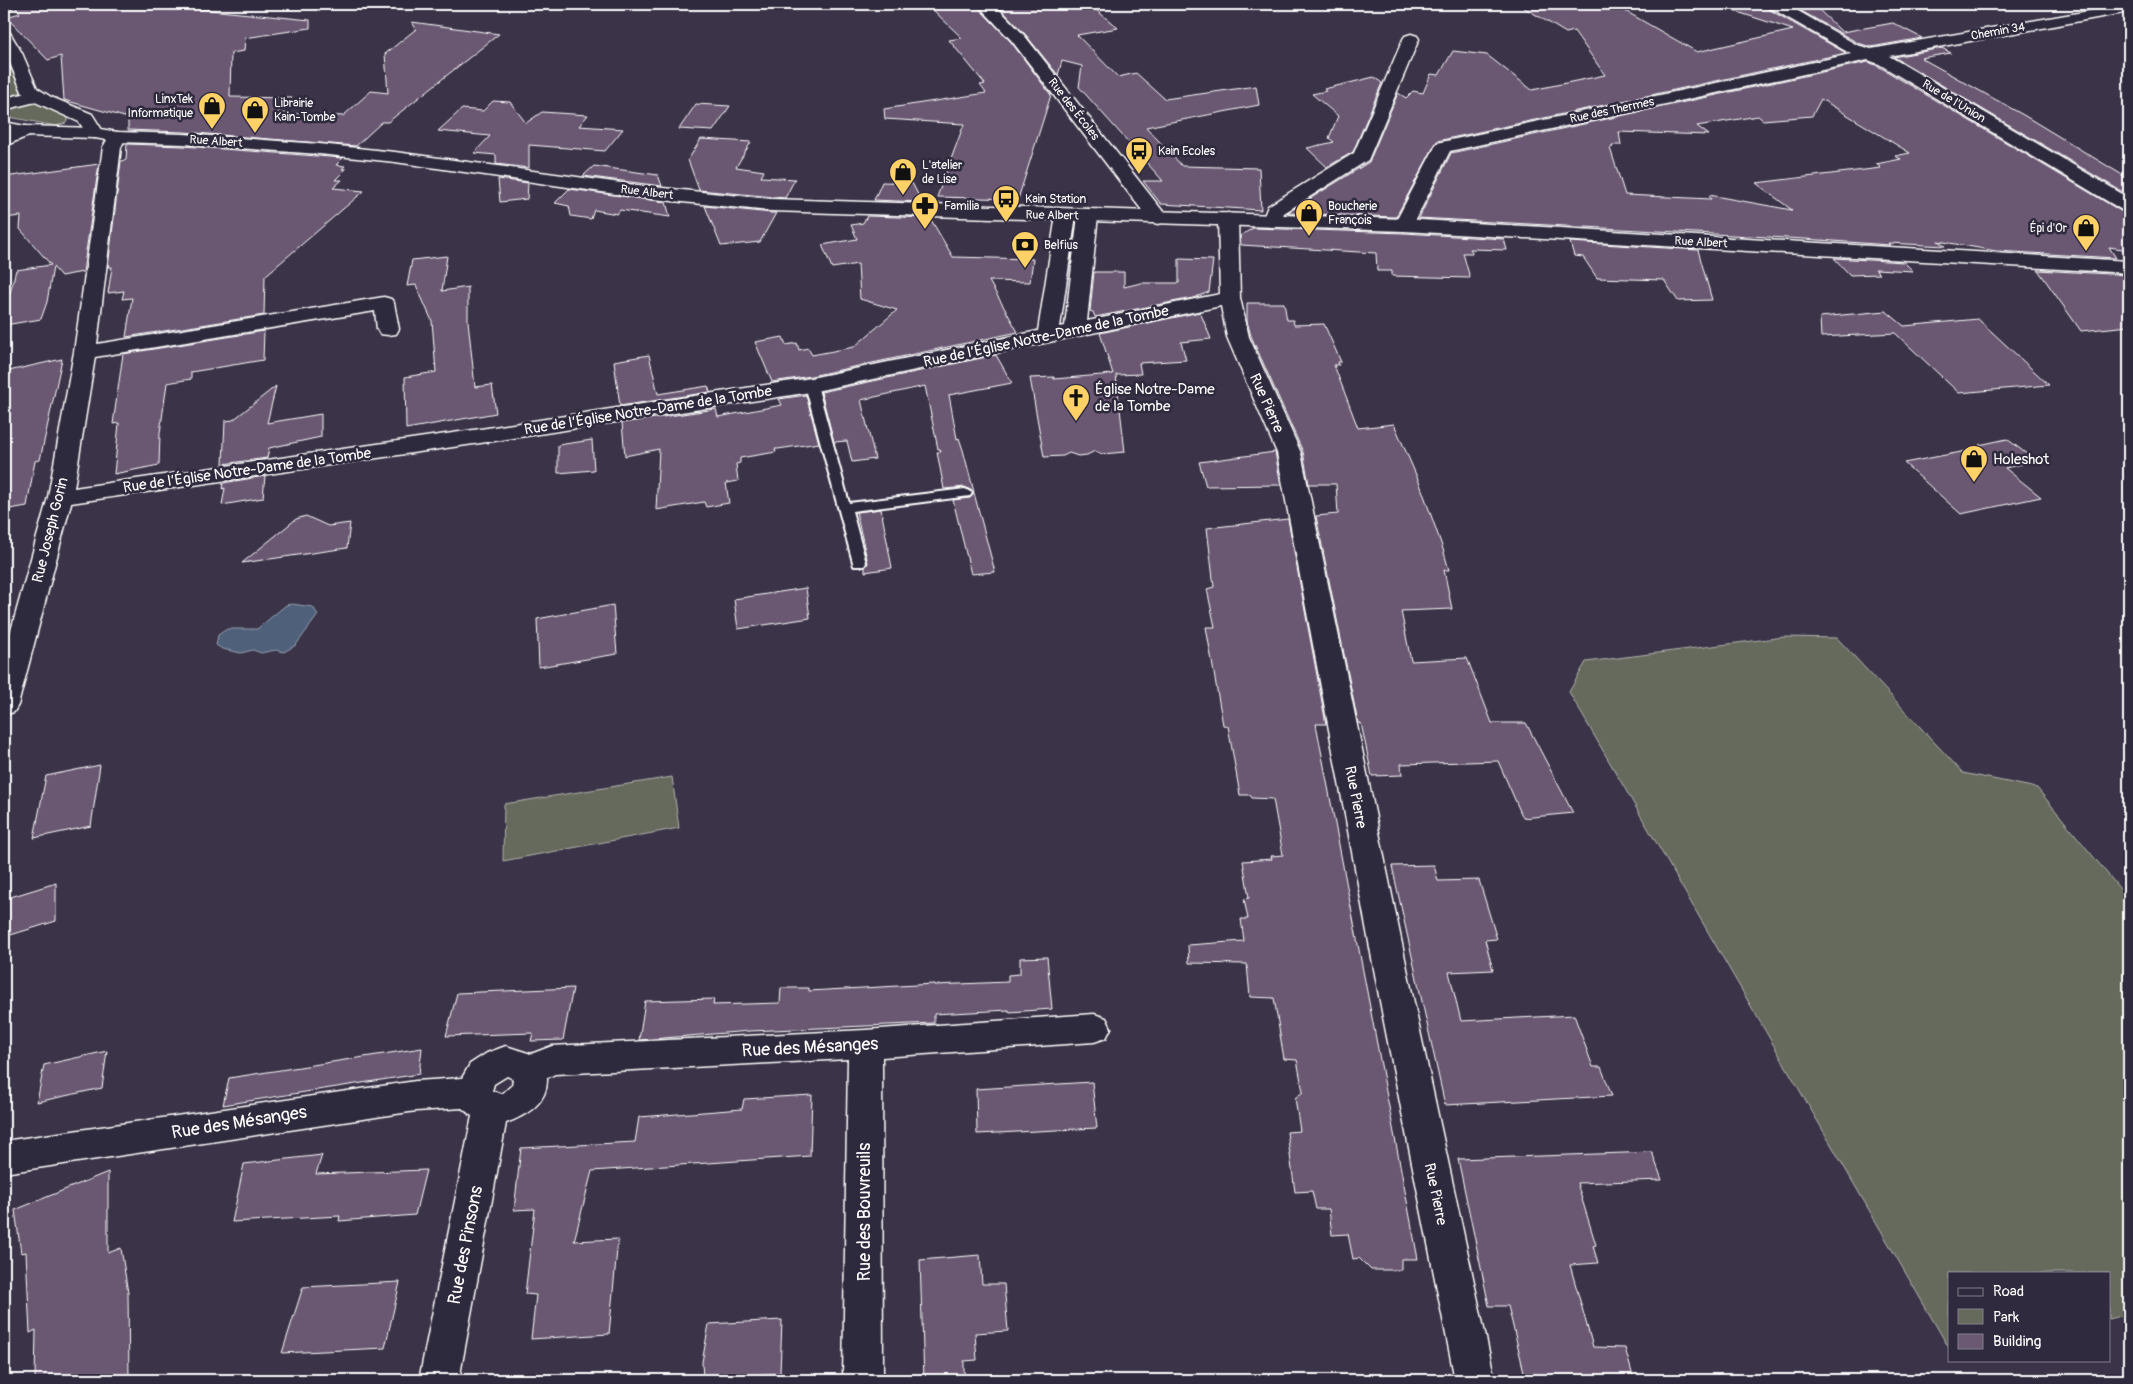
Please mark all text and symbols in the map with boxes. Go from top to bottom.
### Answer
street label: Chemin 34 [1970,19,2026,44]
street label: Rue des Écoles [1045,75,1104,144]
street label: Rue de l'Union [1919,77,1988,126]
shop icon: LinxTek Informatique [197,91,227,130]
place label: LinxTek Informatique [128,92,193,121]
street label: Rue des Thermes [1569,94,1656,127]
shop icon: Librairie Kain-Tombe [240,95,270,134]
place label: Librairie Kain-Tombe [274,96,335,125]
street label: Rue Albert [189,132,243,151]
bus stop icon: Kain Ecoles [1124,136,1154,175]
place label: Kain Ecoles [1158,144,1216,159]
shop icon: L'atelier de Lise [888,157,918,196]
place label: L'atelier de Lise [922,158,963,187]
street label: Rue Albert [620,182,674,203]
bus stop icon: Kain Station [991,184,1021,223]
pharmacy icon: Familia [910,191,940,230]
place label: Kain Station [1025,192,1087,207]
shop icon: Boucherie François [1294,198,1324,237]
place label: Familia [944,199,980,214]
place label: Boucherie François [1328,199,1377,228]
street label: Rue Albert [1025,208,1079,223]
shop icon: Épi d'Or [2071,213,2101,252]
place label: Épi d'Or [2030,220,2068,236]
bank icon: Belfius [1010,230,1040,269]
street label: Rue Albert [1674,234,1728,251]
place label: Belfius [1044,238,1079,253]
street label: Rue de l’Église Notre-Dame de la Tombe [922,301,1171,372]
street label: Rue Pierre [1245,371,1288,436]
place label: Église Notre-Dame de la Tombe [1095,380,1215,416]
street label: Rue de l’Église Notre-Dame de la Tombe [523,381,774,439]
church icon: Église Notre-Dame de la Tombe [1061,383,1091,422]
street label: Rue de l’Église Notre-Dame de la Tombe [122,444,373,497]
shop icon: Holeshot [1959,444,1989,483]
place label: Holeshot [1993,450,2050,469]
street label: Rue Joseph Gorin [28,475,73,585]
street label: Rue Pierre [1340,764,1371,830]
street label: Rue des Mésanges [741,1032,879,1063]
street label: Rue des Mésanges [170,1100,308,1145]
street label: Rue des Bouvreuils [853,1143,876,1281]
street label: Rue Pierre [1420,1161,1451,1227]
street label: Rue des Pinsons [443,1184,488,1306]
legend [1948,1272,2110,1362]
text: Road [1993,1282,2024,1301]
text: Park [1993,1308,2020,1327]
text: Building [1993,1332,2041,1351]

